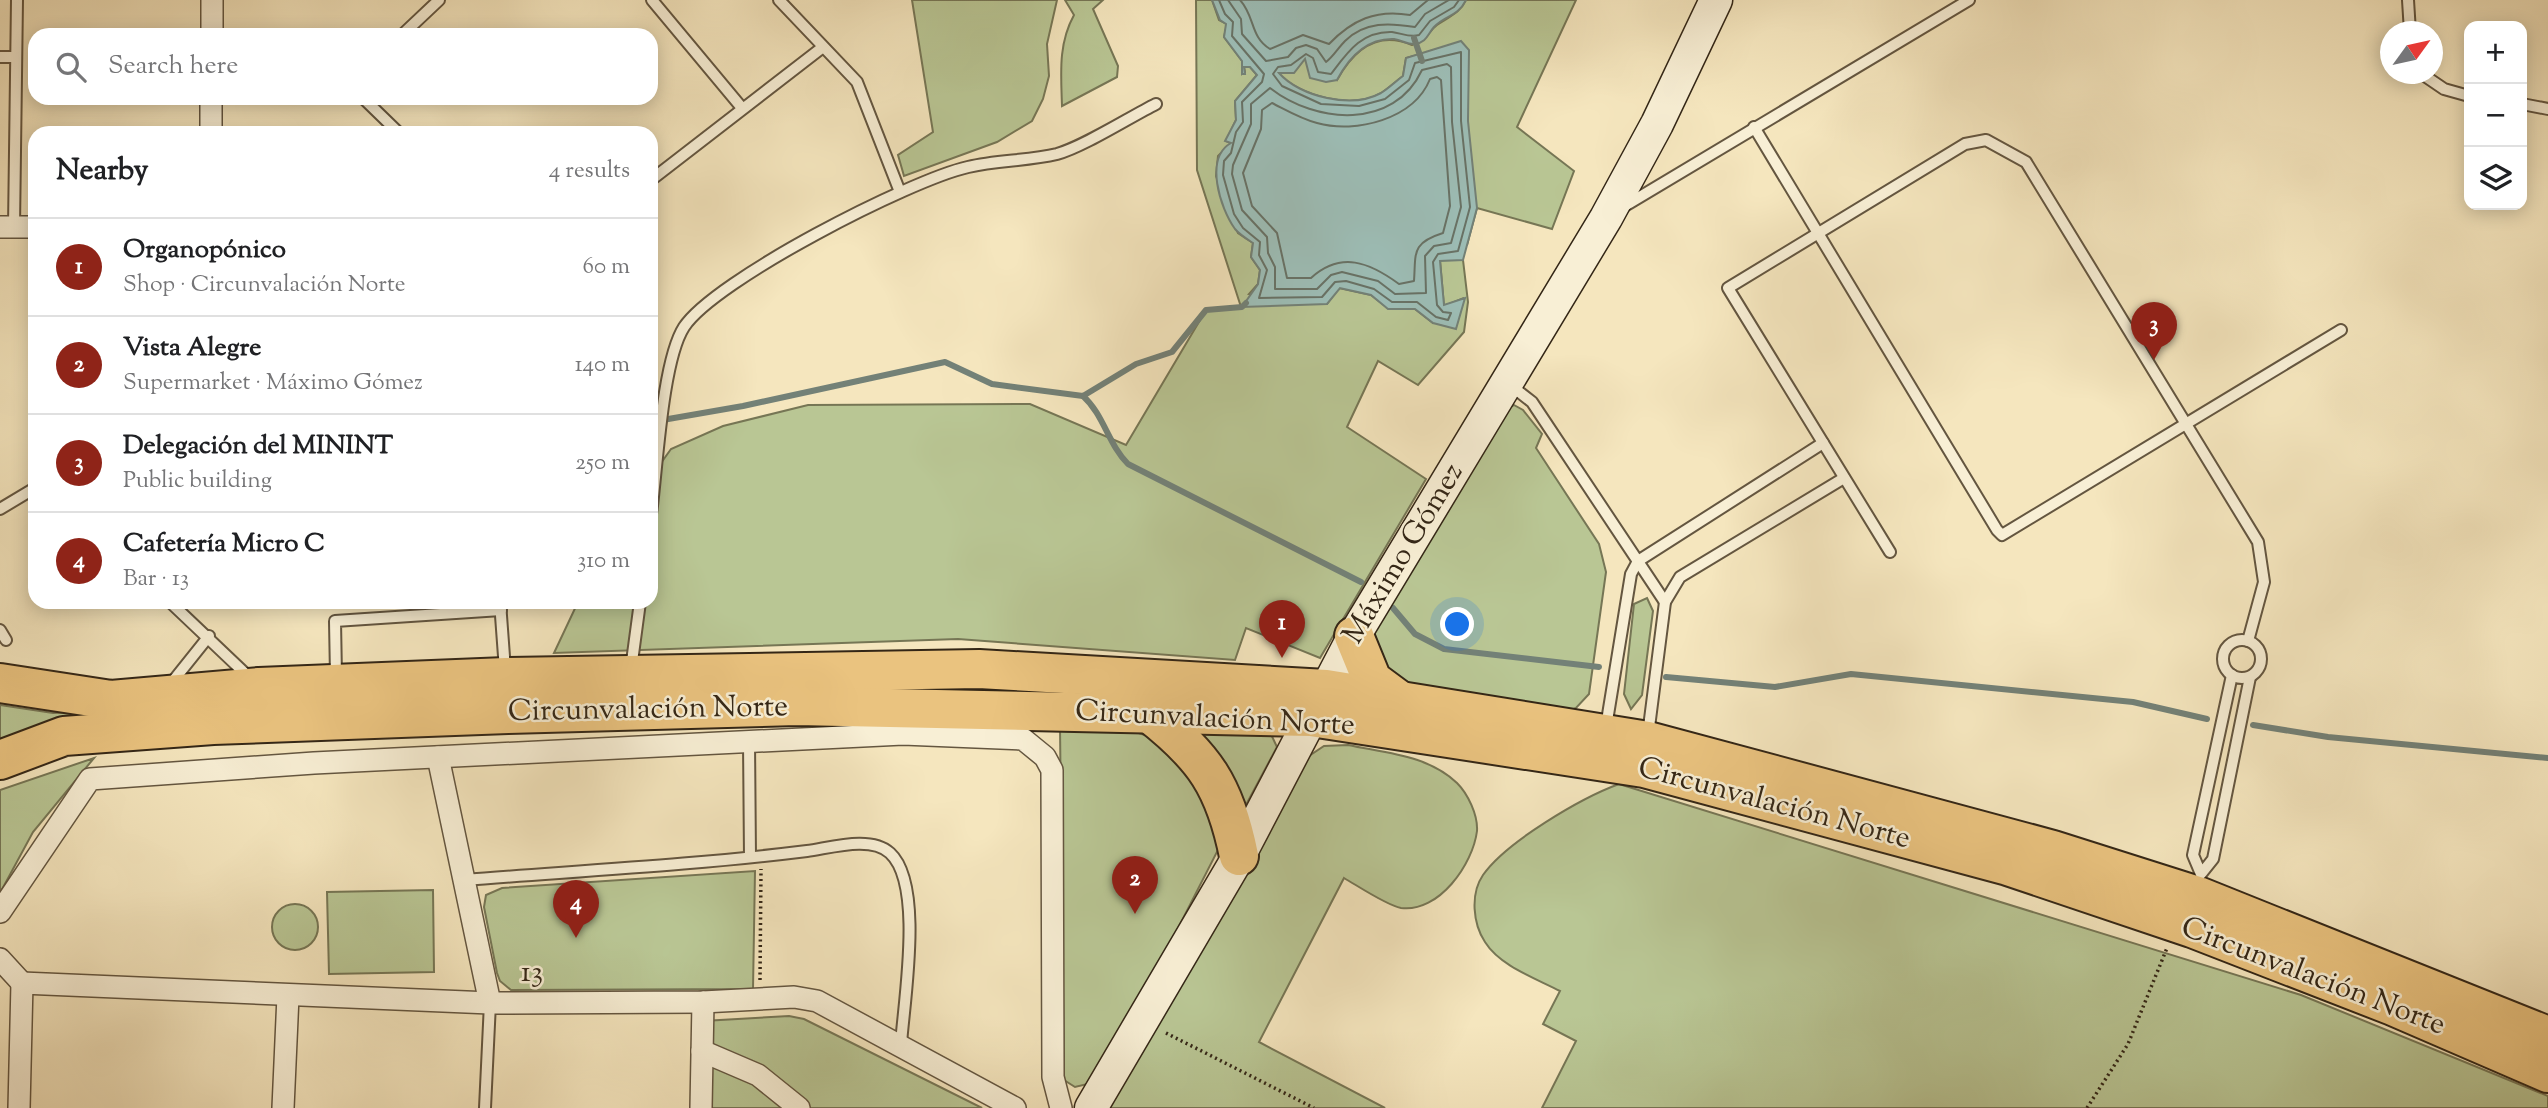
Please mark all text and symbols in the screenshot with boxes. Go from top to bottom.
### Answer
north arrow [2380,21,2443,84]
map controls [2464,21,2527,210]
button: + [2464,21,2527,84]
search box [28,28,658,105]
icon: search [52,48,90,86]
text: Search here [108,48,238,85]
button: − [2464,84,2527,147]
button: layers [2464,147,2527,210]
text: Nearby [56,150,148,193]
text: 4 results [549,155,630,188]
text: Organopónico [123,232,286,269]
text: 1 [75,251,83,284]
text: 60 m [582,251,630,284]
text: Shop · Circunvalación Norte [123,269,406,302]
pin: 3 [2131,302,2177,360]
text: Vista Alegre [123,330,261,367]
text: 2 [74,349,84,382]
text: 140 m [575,349,630,382]
text: Supermarket · Máximo Gómez [123,367,423,400]
text: Delegación del MININT [123,428,393,465]
text: 3 [74,447,84,480]
text: 250 m [575,447,630,480]
street label: Máximo Gómez [1333,455,1475,653]
text: Public building [123,465,272,498]
text: Cafetería Micro C [123,526,325,563]
text: 4 [73,545,85,578]
text: 310 m [577,545,630,578]
text: Bar · 13 [123,563,189,596]
pin: 1 [1259,600,1305,658]
your location [1440,607,1474,641]
street label: Circunvalación Norte [508,686,788,734]
street label: Circunvalación Norte [1074,690,1356,748]
street label: Circunvalación Norte [1633,747,1915,861]
pin: 2 [1112,856,1158,914]
pin: 4 [553,880,599,938]
street label: Circunvalación Norte [2174,907,2452,1047]
street label: 13 [521,952,543,995]

